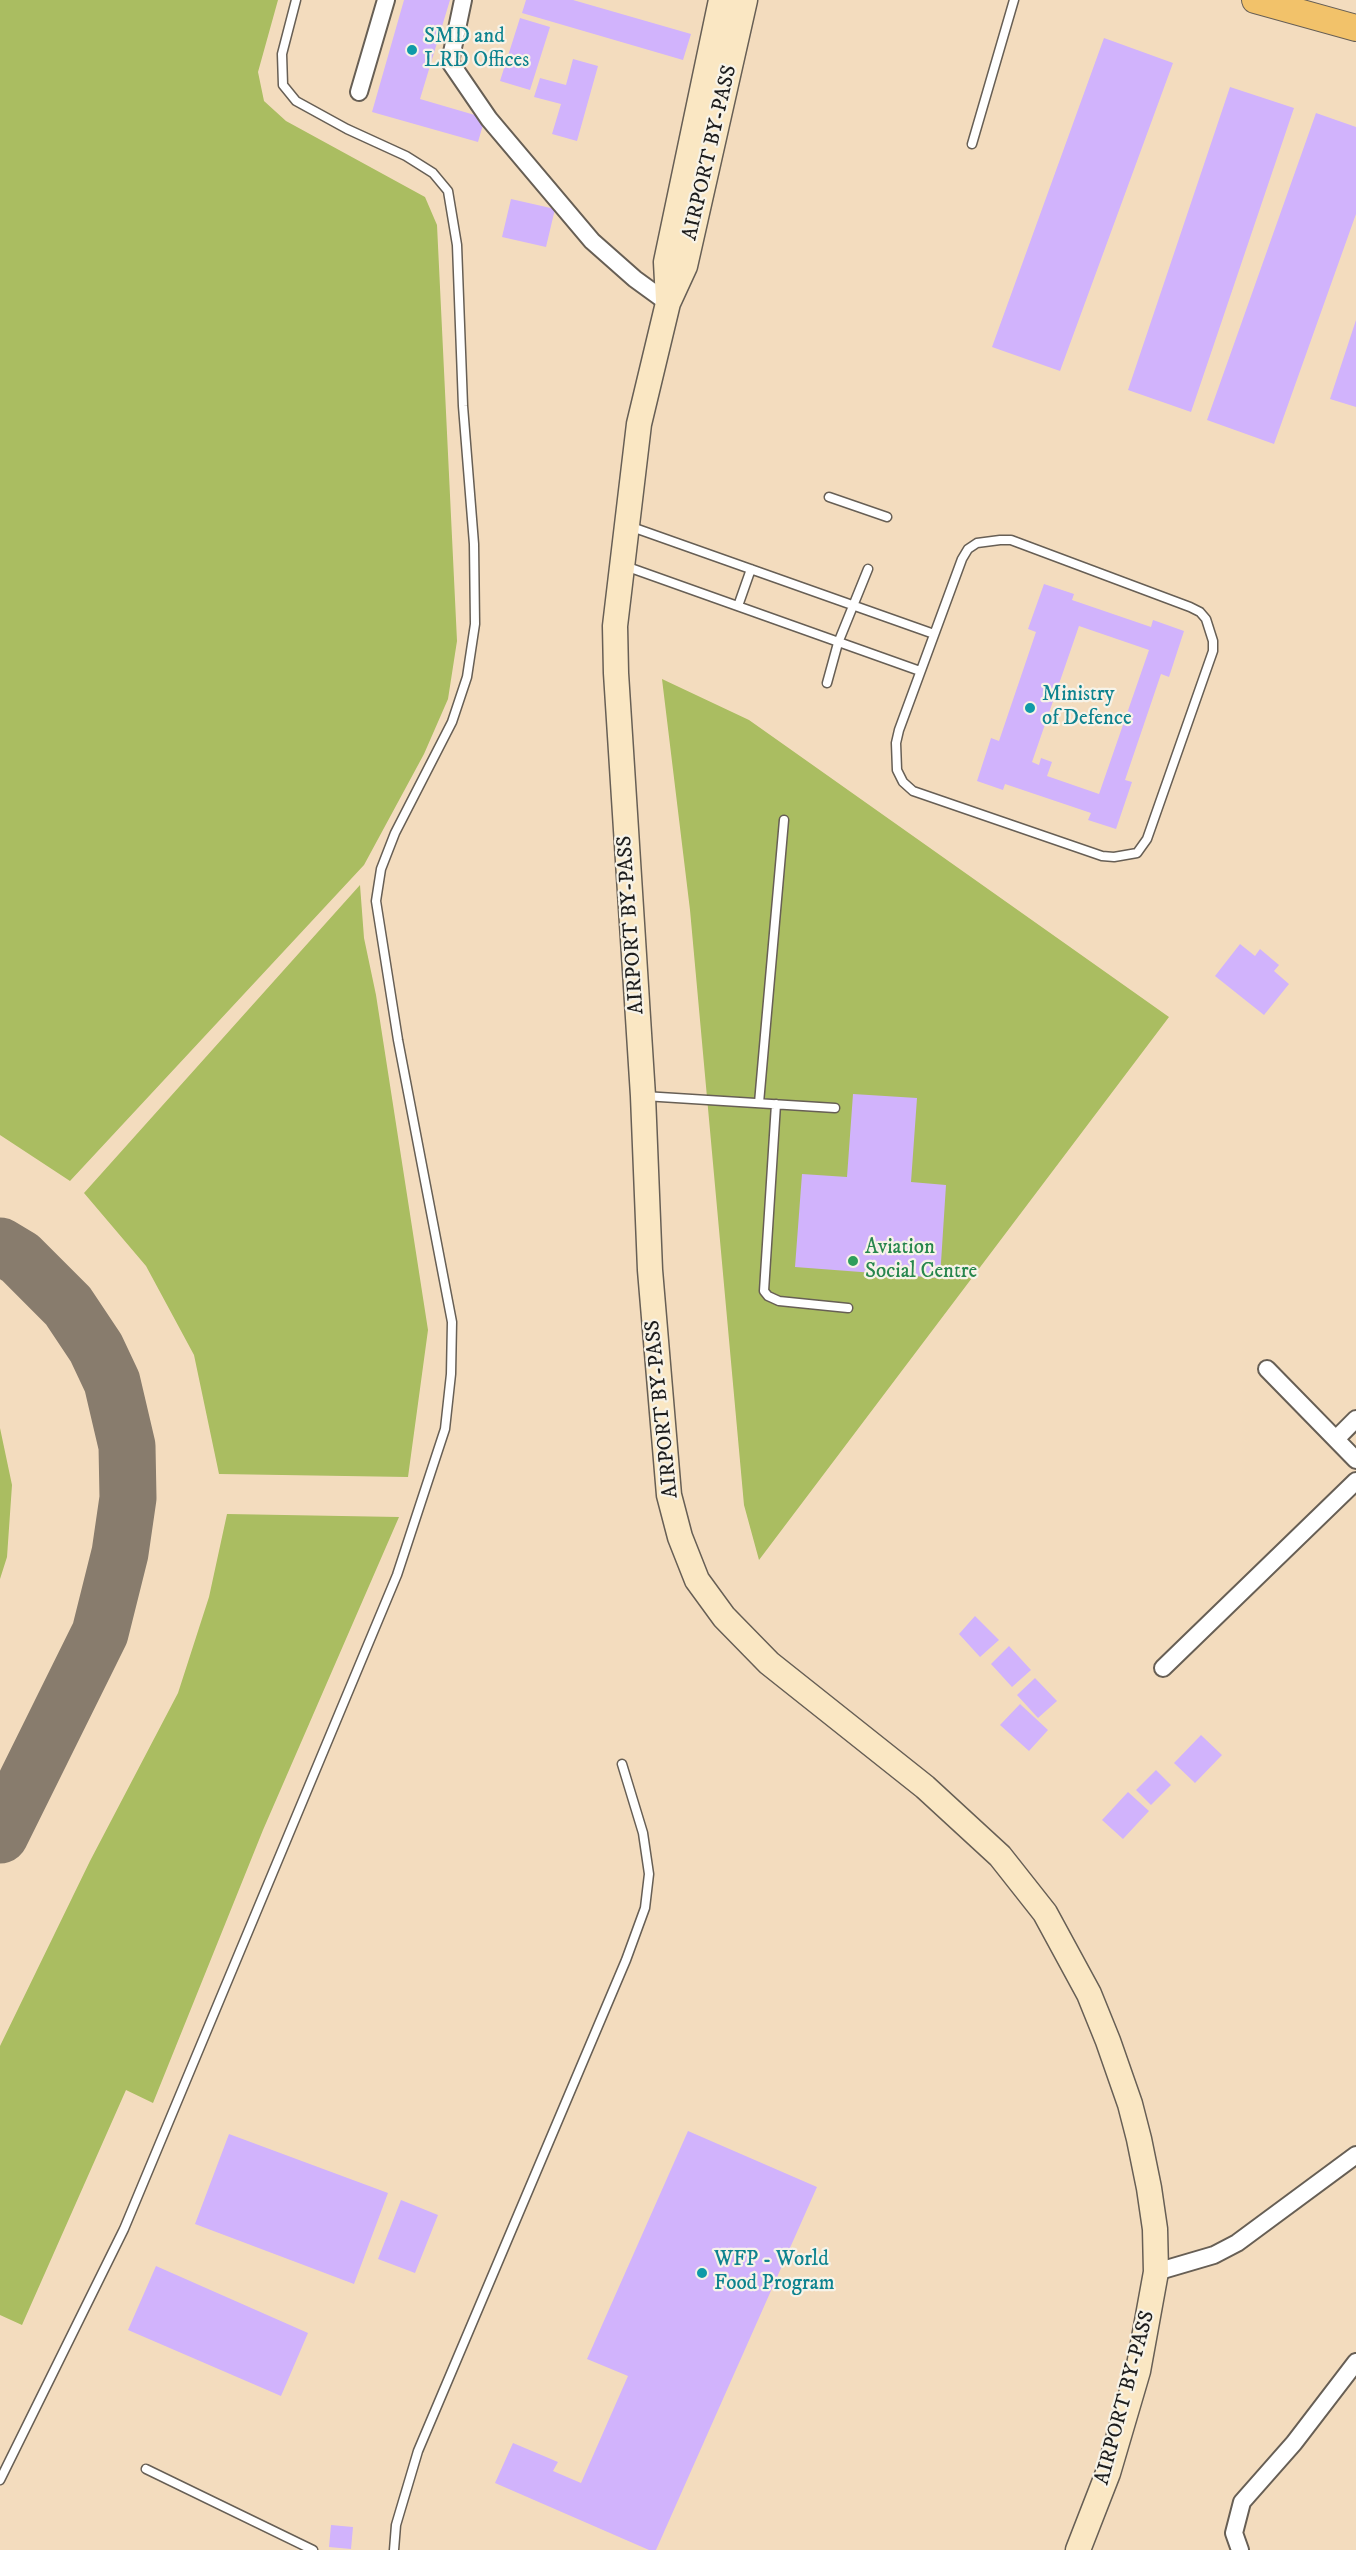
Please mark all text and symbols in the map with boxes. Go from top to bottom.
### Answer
place label: SMD and LRD Offices [424,25,529,75]
marker: SMD and LRD Offices [405,43,419,57]
street label: AIRPORT BY-PASS [679,63,743,243]
place label: Ministry of Defence [1042,683,1132,733]
marker: Ministry of Defence [1023,701,1037,715]
street label: AIRPORT BY-PASS [613,835,651,1015]
place label: Aviation Social Centre [865,1236,977,1286]
marker: Aviation Social Centre [846,1254,860,1268]
street label: AIRPORT BY-PASS [641,1319,685,1499]
place label: WFP - World Food Program [714,2248,835,2298]
marker: WFP - World Food Program [695,2266,709,2280]
street label: AIRPORT BY-PASS [1091,2308,1161,2488]

